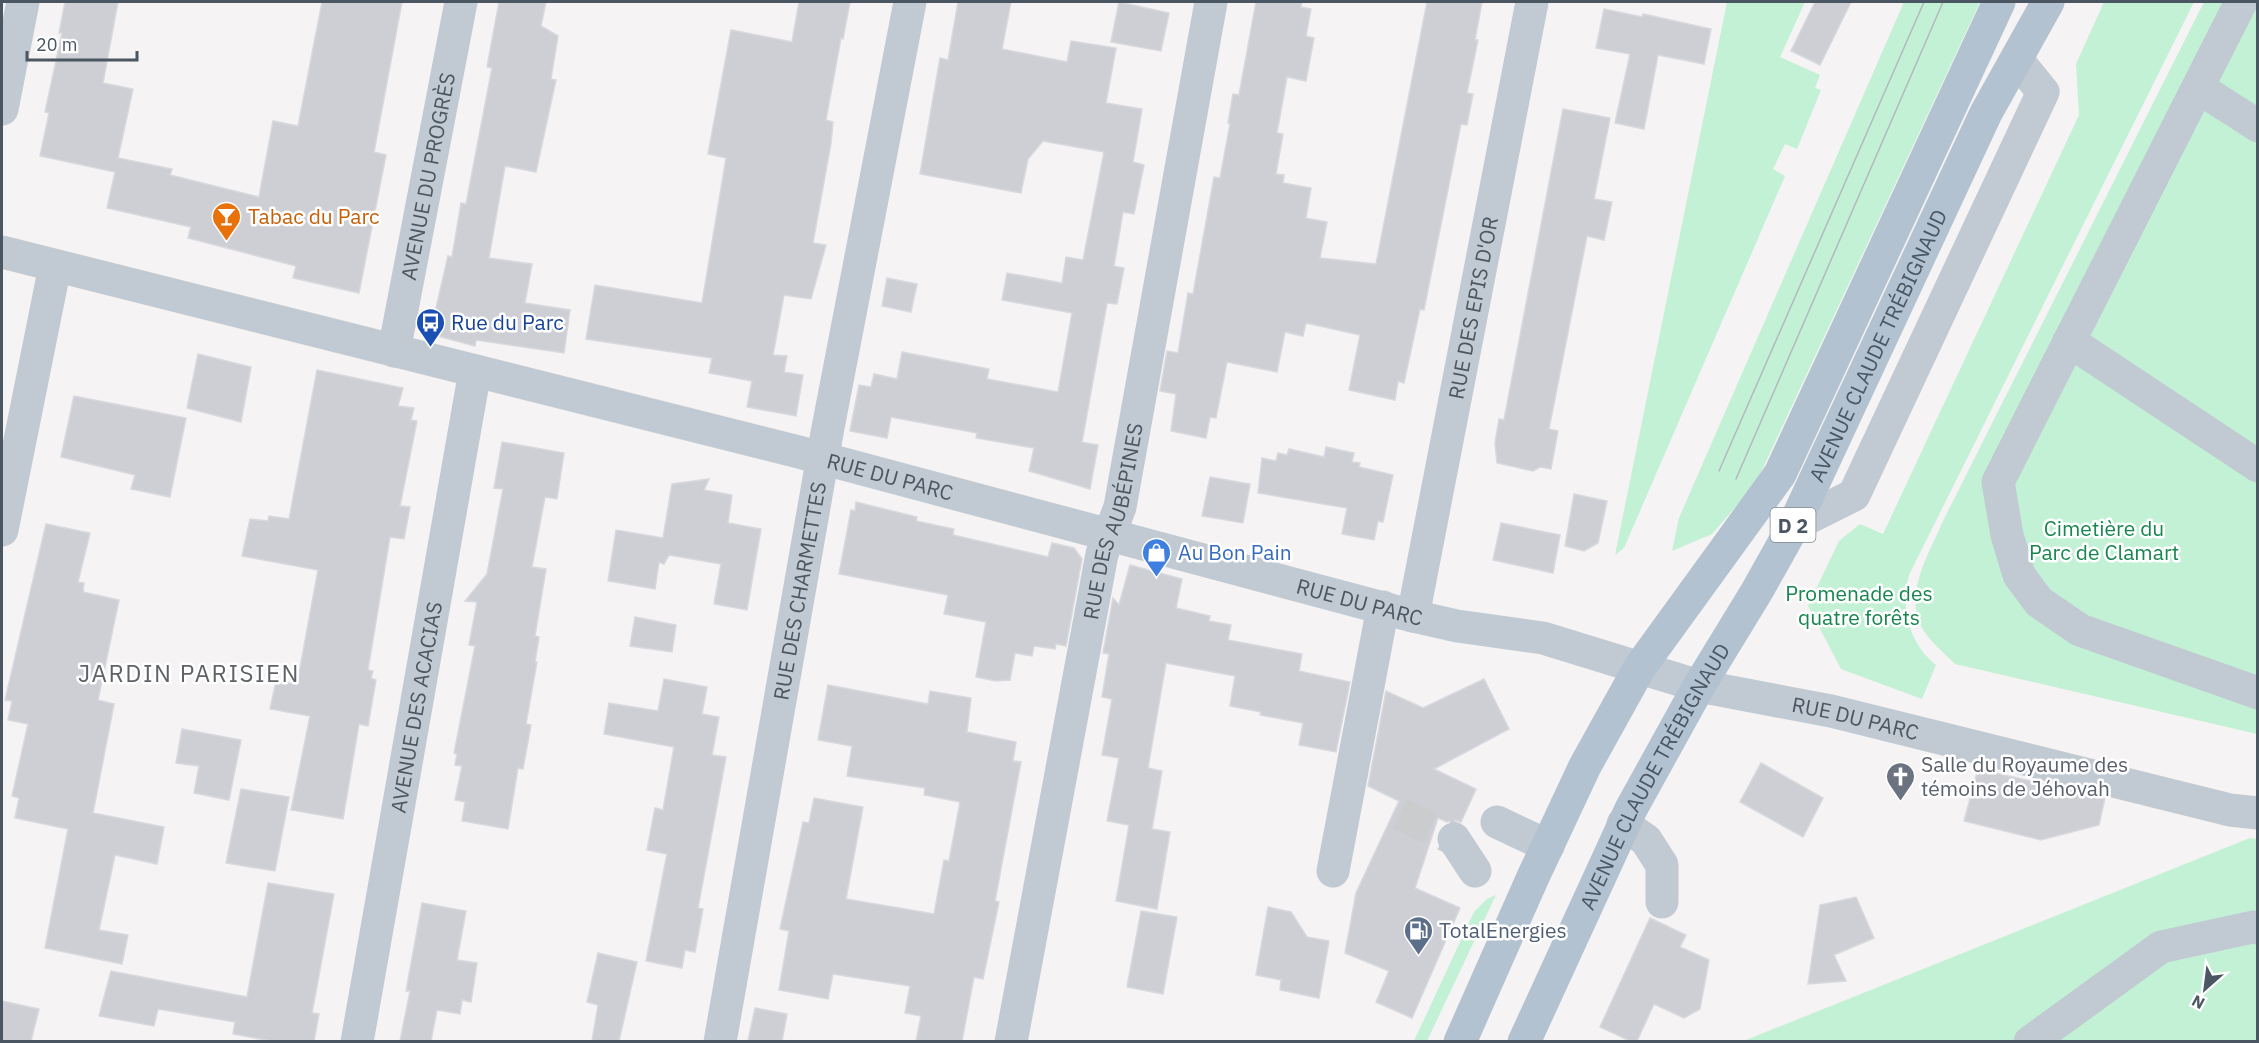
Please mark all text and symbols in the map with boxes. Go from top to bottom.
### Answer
scale bar [27,24,136,62]
text: 20 m [36,33,78,56]
street label: AVENUE DU PROGRÈS [394,70,461,282]
bar icon: Tabac du Parc [211,200,243,242]
place label: Tabac du Parc [248,202,380,230]
street label: AVENUE CLAUDE TRÉBIGNAUD [1802,205,1953,486]
street label: RUE DES EPIS D'OR [1441,214,1504,402]
bus stop icon: Rue du Parc [414,306,446,348]
place label: Rue du Parc [451,308,564,336]
street label: RUE DES AUBÉPINES [1076,421,1149,622]
street label: RUE DU PARC [824,446,956,507]
street label: RUE DES CHARMETTES [766,480,832,702]
road number: D 2 [1770,508,1816,542]
park label: Cimetière du Parc de Clamart [2029,514,2179,566]
shop icon: Au Bon Pain [1141,536,1173,578]
place label: Au Bon Pain [1178,538,1292,566]
street label: RUE DU PARC [1293,572,1425,632]
park label: Promenade des quatre forêts [1785,579,1933,631]
street label: AVENUE DES ACACIAS [384,599,448,815]
street label: AVENUE CLAUDE TRÉBIGNAUD [1573,638,1736,914]
district label: JARDIN PARISIEN [78,657,300,689]
street label: RUE DU PARC [1790,690,1922,746]
place label: Salle du Royaume des témoins de Jéhovah [1921,750,2128,802]
church icon: Salle du Royaume des témoins de Jéhovah [1884,760,1916,802]
fuel station icon: TotalEnergies [1402,914,1434,956]
place label: TotalEnergies [1439,916,1567,944]
north arrow [2175,959,2235,1019]
text: N [2188,991,2208,1014]

